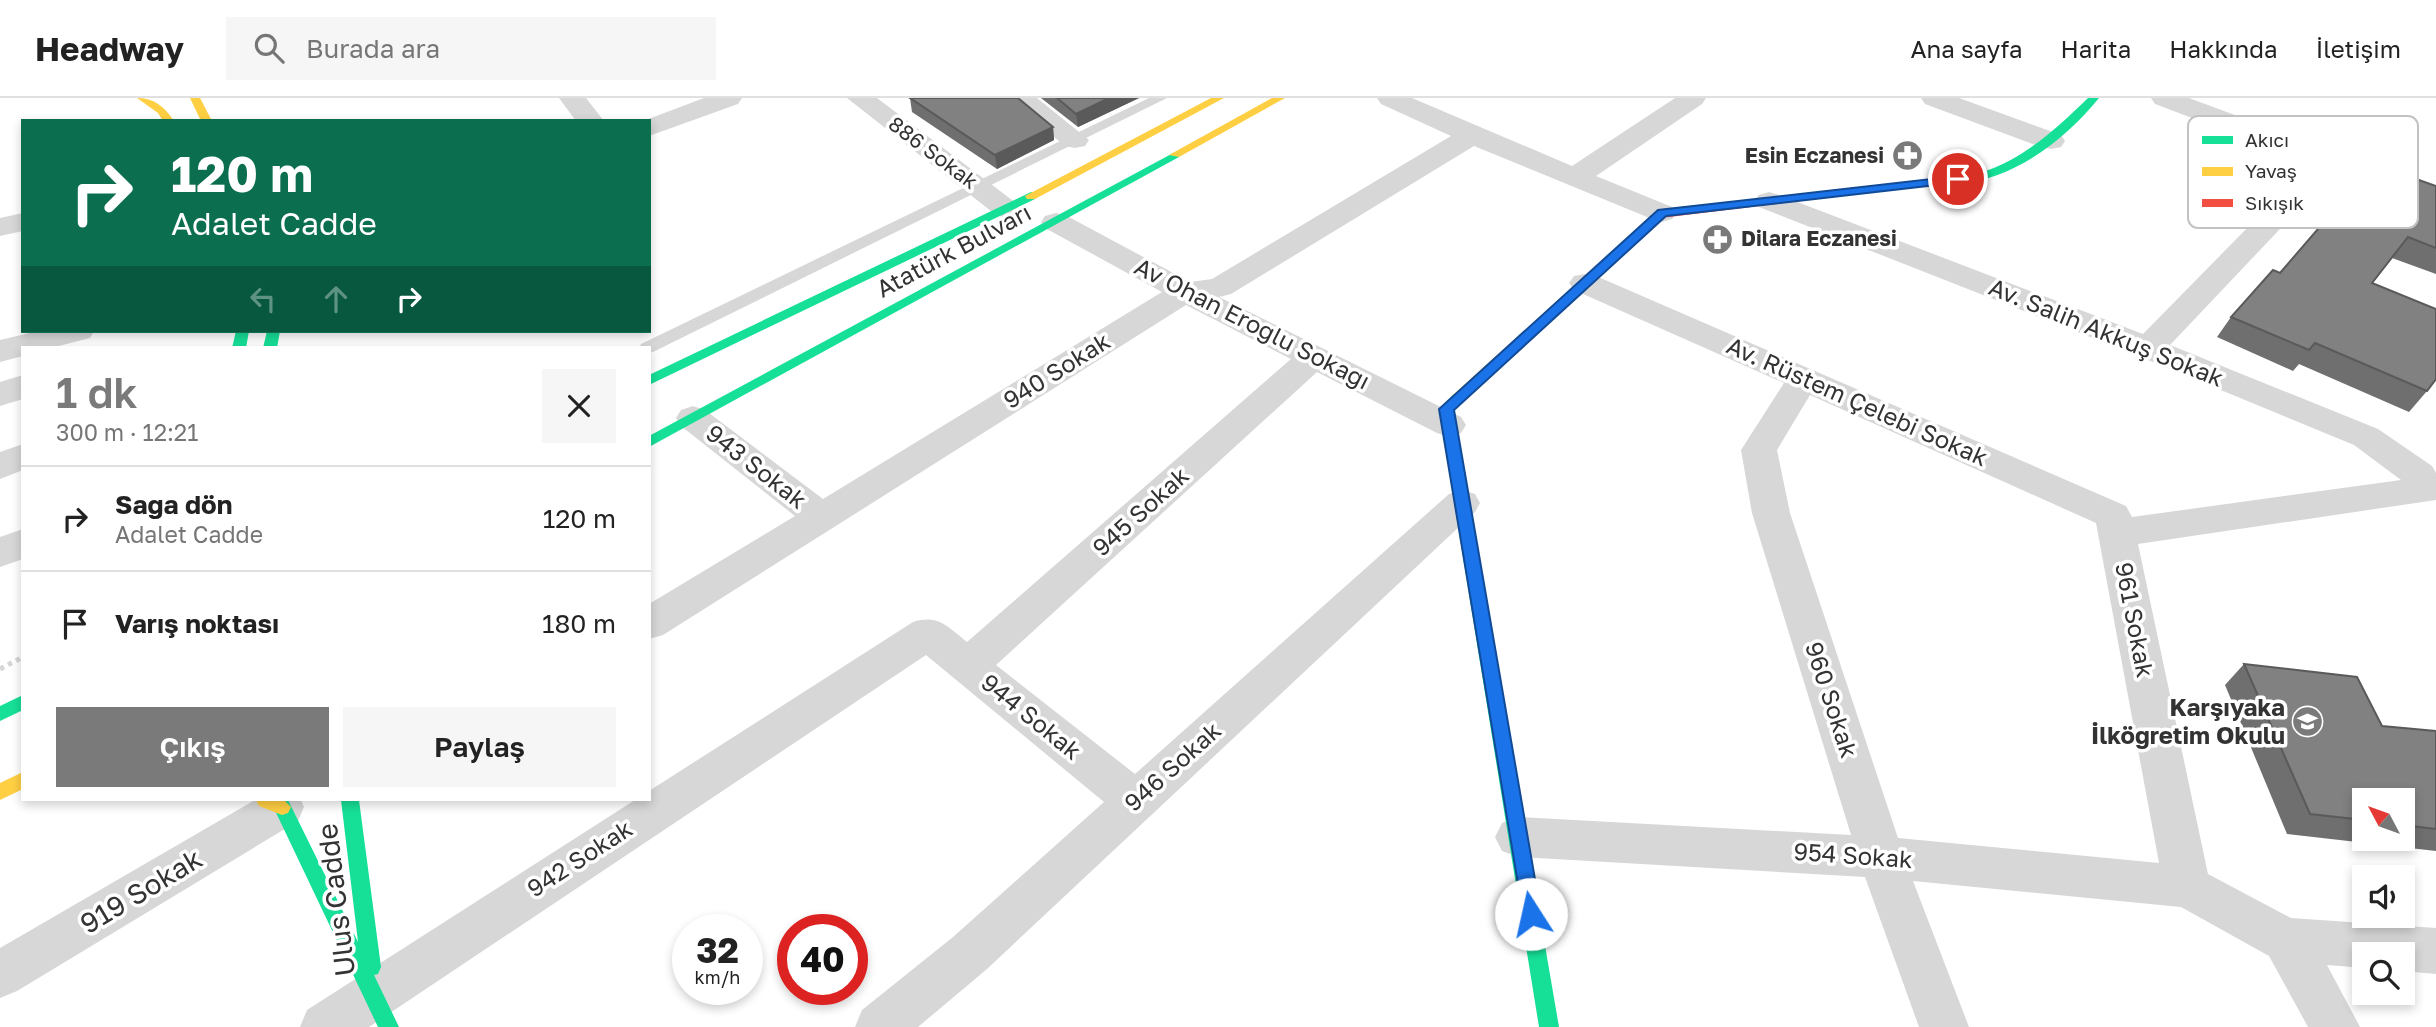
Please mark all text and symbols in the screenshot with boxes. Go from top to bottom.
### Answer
search box [226,17,716,80]
text: Headway [35,29,184,68]
icon: search [250,29,288,67]
text: Burada ara [306,33,440,64]
text: Ana sayfa [1911,34,2022,63]
text: Harita [2060,34,2131,63]
text: Hakkında [2169,34,2278,63]
text: İletişim [2316,34,2401,63]
street label: 886 Sokak [884,110,983,194]
legend [2188,116,2418,228]
text: Akıcı [2245,128,2289,151]
pharmacy icon: Esin Eczanesi [1890,139,1924,173]
place label: Esin Eczanesi [1745,142,1884,168]
text: 120 m [171,144,313,203]
icon: right [56,147,147,238]
pin [1928,149,1988,209]
text: Yavaş [2245,159,2297,182]
icon: arrive [1939,160,1977,198]
text: Sıkışık [2245,191,2304,214]
street label: Atatürk Bulvarı [871,197,1036,303]
text: Adalet Cadde [171,204,377,242]
pharmacy icon: Dilara Eczanesi [1701,222,1735,256]
place label: Dilara Eczanesi [1741,225,1897,251]
street label: Av Ohan Eroğlu Sokağı [1130,251,1375,395]
street label: Av. Salih Akkuş Sokak [1985,271,2228,392]
icon: left [244,280,282,318]
icon: ahead [317,280,355,318]
icon: right [390,280,428,318]
street label: 940 Sokak [998,326,1115,414]
street label: Av. Rüstem Çelebi Sokak [1723,330,1993,471]
text: 1 dk [56,367,138,417]
button: close [542,369,616,443]
text: 300 m · 12:21 [56,418,198,446]
street label: 943 Sokak [701,418,813,514]
street label: 945 Sokak [1086,460,1194,562]
text: Sağa dön [115,489,232,520]
icon: right [56,500,94,538]
text: 120 m [543,503,616,534]
text: Adalet Cadde [115,520,263,548]
street label: 961 Sokak [2110,560,2161,680]
icon: arrive [56,605,94,643]
text: Varış noktası [115,608,279,639]
text: 180 m [542,608,616,639]
street label: 960 Sokak [1800,638,1865,761]
street label: 944 Sokak [976,667,1088,765]
place label: Karşıyaka İlköğretim Okulu [2091,692,2285,749]
school or university icon: Karşıyaka İlköğretim Okulu [2291,705,2325,739]
button: Çıkış [56,707,329,787]
button: Paylaş [343,707,616,787]
street label: 946 Sokak [1118,715,1226,817]
north arrow [2352,788,2415,850]
map controls [2352,788,2415,1005]
street label: 942 Sokak [521,813,637,902]
street label: Ulus Cadde [310,822,361,978]
street label: 954 Sokak [1793,836,1914,873]
street label: 919 Sokak [74,841,208,940]
button: sound [2352,865,2415,928]
position arrow [1494,877,1568,951]
speed limit sign: 40 [777,914,868,1005]
text: 32 [696,929,739,971]
button: search [2352,942,2415,1005]
text: km/h [695,966,740,988]

